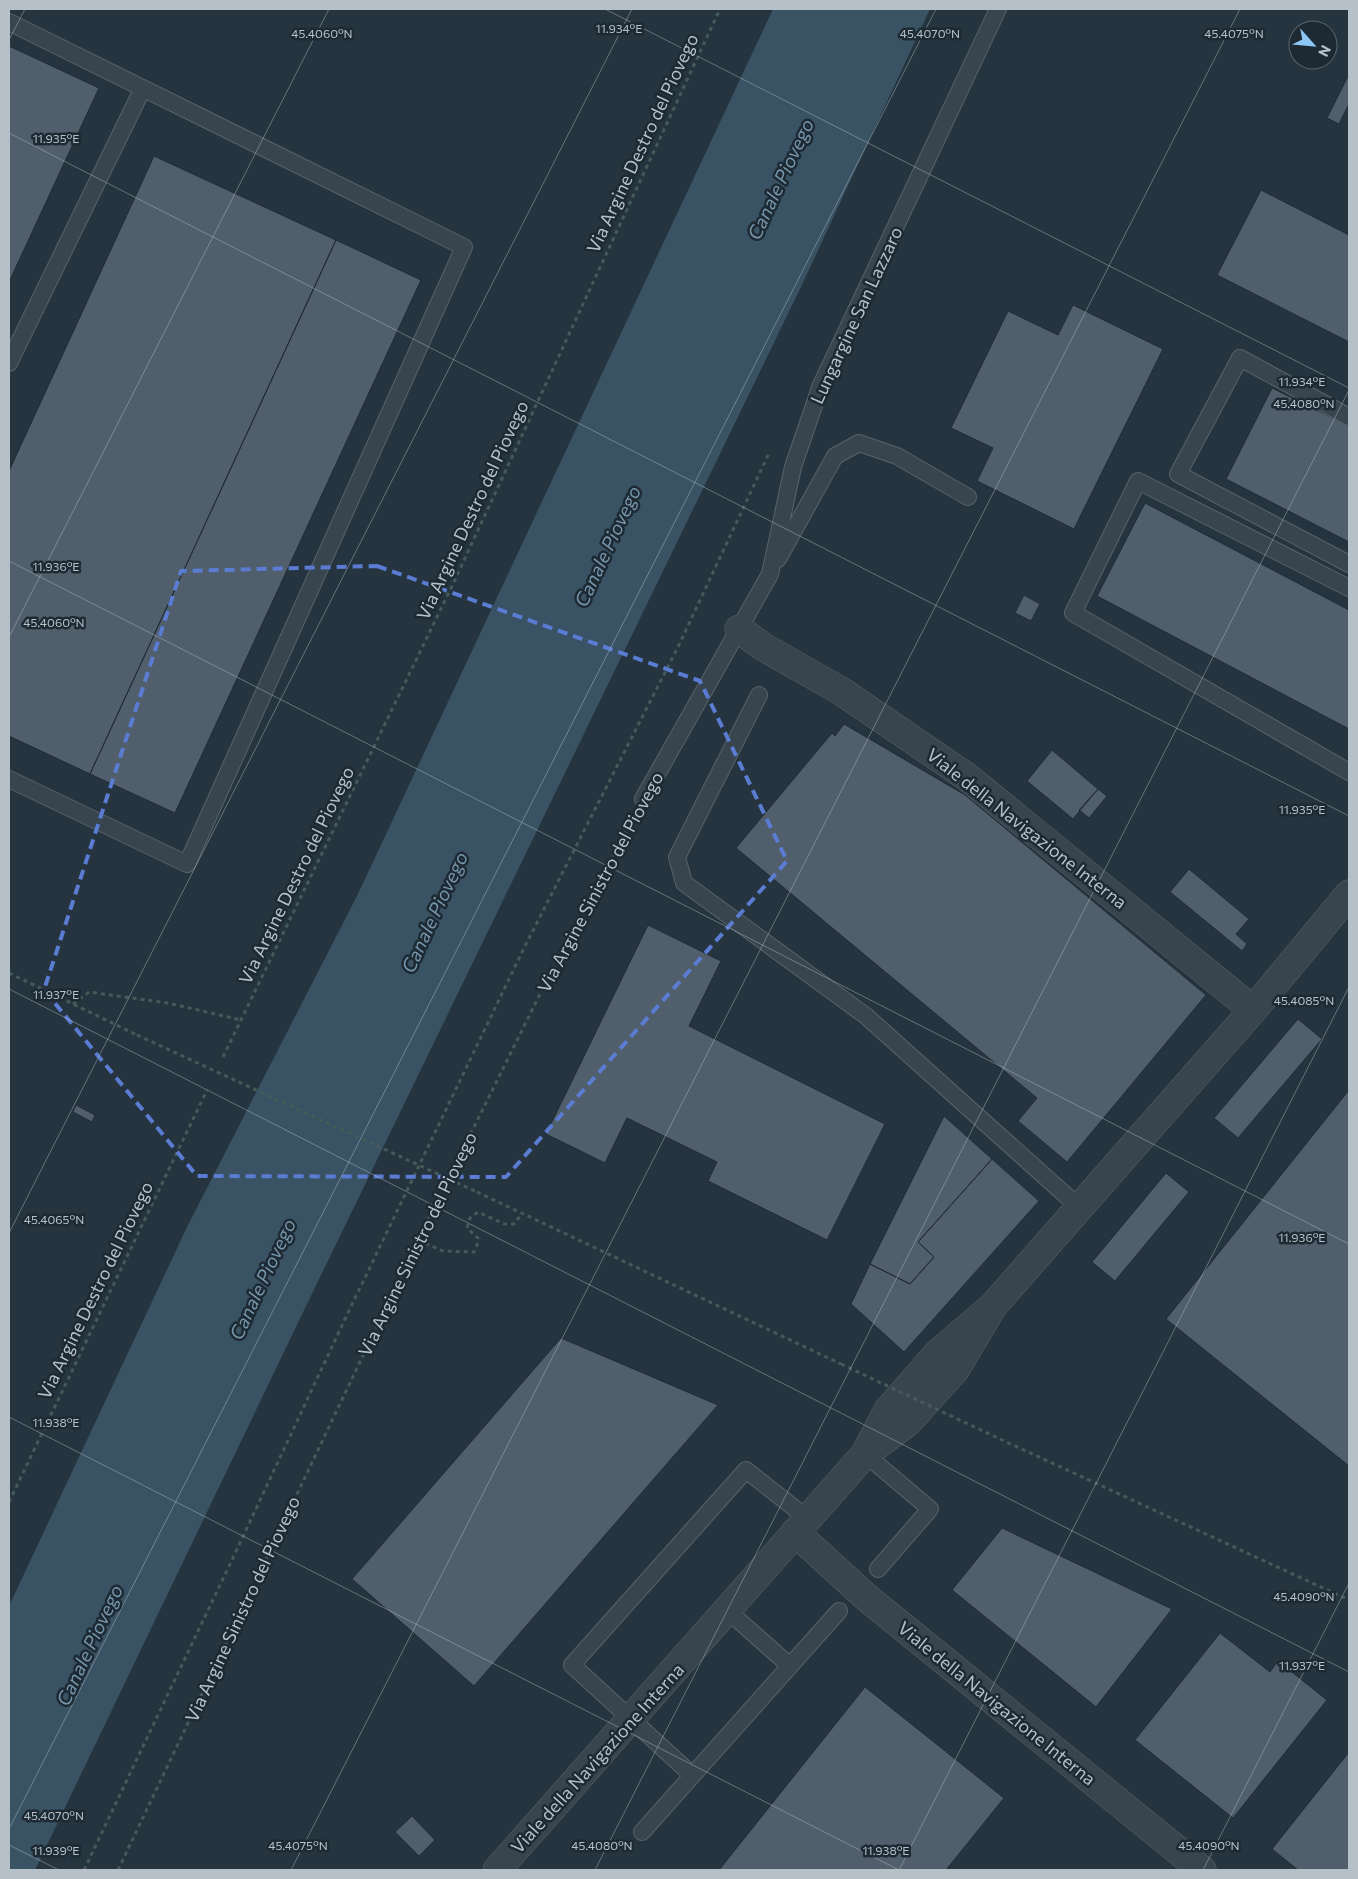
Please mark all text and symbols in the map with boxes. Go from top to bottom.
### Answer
north arrow [1288,20,1338,70]
text: 11.934°E [596,21,642,35]
text: 45.4060°N [291,26,353,40]
text: 45.4070°N [900,26,960,40]
text: 45.4075°N [1204,26,1264,40]
street label: Via Argine Destro del Piovego [581,30,703,256]
text: N [1315,43,1335,60]
water label: Canale Piovego [742,115,818,243]
text: 11.935°E [33,131,79,145]
street label: Lungargine San Lazzaro [805,223,907,407]
text: 11.934°E [1279,374,1325,388]
text: 45.4080°N [1273,396,1335,410]
street label: Via Argine Destro del Piovego [411,397,533,623]
water label: Canale Piovego [569,482,645,610]
text: 11.936°E [32,559,80,573]
text: 45.4060°N [23,615,85,629]
street label: Viale della Navigazione Interna [922,743,1132,913]
street label: Via Argine Destro del Piovego [234,763,358,987]
street label: Via Argine Sinistro del Piovego [532,768,668,996]
text: 11.935°E [1279,802,1325,816]
water label: Canale Piovego [396,848,472,976]
text: 11.937°E [33,987,79,1001]
text: 45.4085°N [1274,993,1334,1007]
street label: Via Argine Sinistro del Piovego [353,1128,481,1360]
street label: Via Argine Destro del Piovego [33,1178,157,1402]
text: 45.4065°N [24,1212,84,1226]
water label: Canale Piovego [224,1215,300,1343]
text: 11.936°E [1278,1230,1326,1244]
text: 11.938°E [32,1415,80,1429]
street label: Via Argine Sinistro del Piovego [180,1493,304,1725]
water label: Canale Piovego [51,1581,127,1709]
text: 45.4090°N [1273,1589,1335,1603]
street label: Viale della Navigazione Interna [894,1616,1100,1790]
street label: Viale della Navigazione Interna [506,1658,688,1858]
text: 11.937°E [1279,1658,1325,1672]
text: 45.4070°N [24,1808,84,1822]
text: 45.4075°N [268,1838,328,1852]
text: 45.4080°N [571,1838,633,1852]
text: 45.4090°N [1178,1838,1240,1852]
text: 11.939°E [32,1843,80,1857]
text: 11.938°E [862,1843,910,1857]

